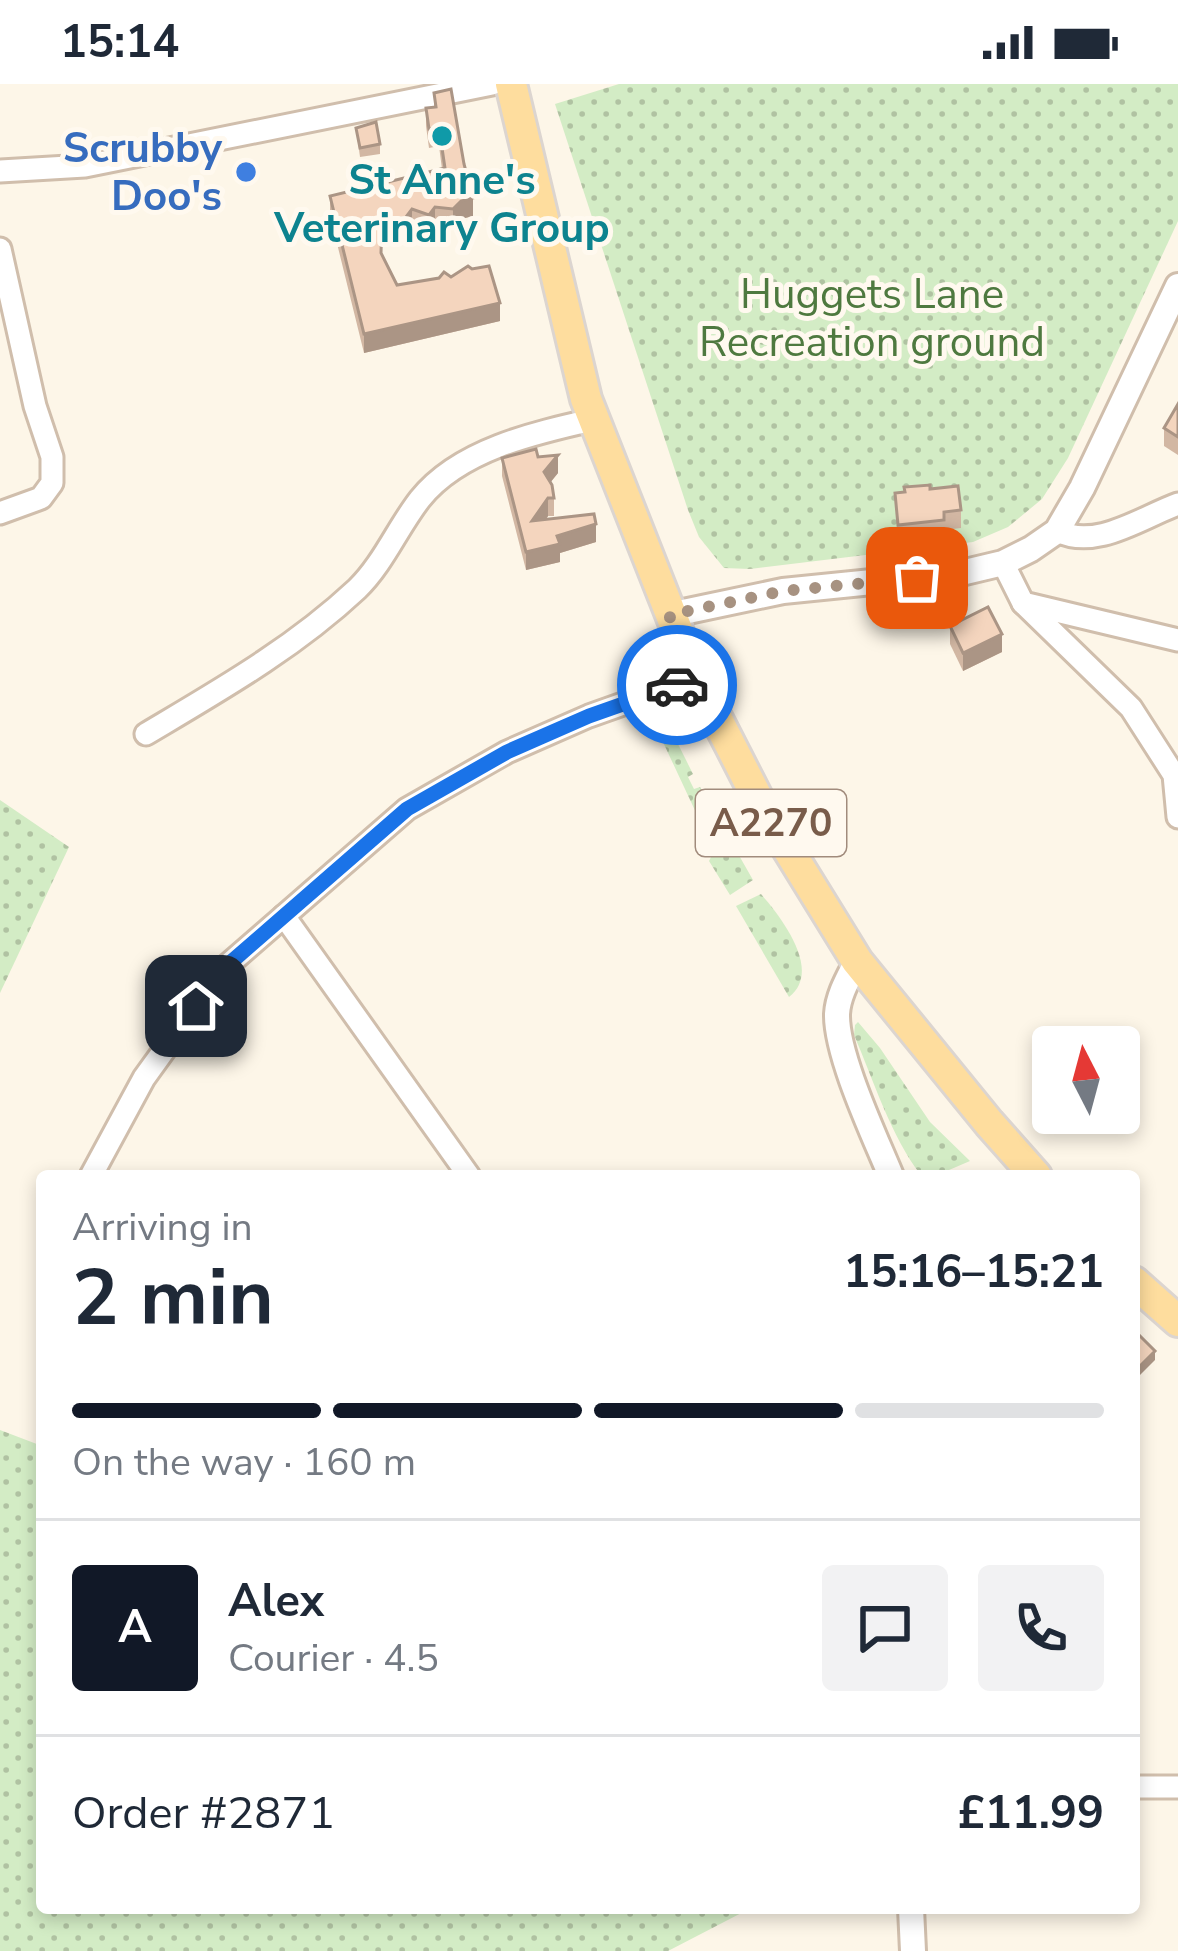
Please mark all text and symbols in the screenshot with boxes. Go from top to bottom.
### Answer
text: 15:14 [60,12,179,73]
place label: Scrubby Doo's [63,120,223,225]
marker: St Anne's Veterinary Group [429,123,455,149]
place label: St Anne's Veterinary Group [273,152,610,257]
marker: Scrubby Doo's [233,159,259,185]
park label: Huggets Lane Recreation ground [699,266,1045,371]
pin [866,527,968,629]
icon: bag [884,545,950,611]
courier [617,625,737,745]
icon: car [644,652,710,718]
road number: A2270 [696,790,846,856]
pin [145,955,247,1057]
icon: home [163,973,229,1039]
north arrow [1032,1026,1140,1134]
map controls [1032,1026,1140,1134]
text: Arriving in [72,1201,253,1254]
text: 15:16–15:21 [843,1242,1104,1303]
text: 2 min [72,1245,274,1352]
text: On the way · 160 m [72,1436,416,1489]
button: chat [822,1565,948,1691]
button: phone [978,1565,1104,1691]
text: Alex [228,1571,324,1632]
text: A [118,1597,152,1658]
text: Courier · 4.5 [228,1632,439,1685]
text: Order #2871 [72,1783,335,1844]
text: £11.99 [958,1783,1104,1844]

